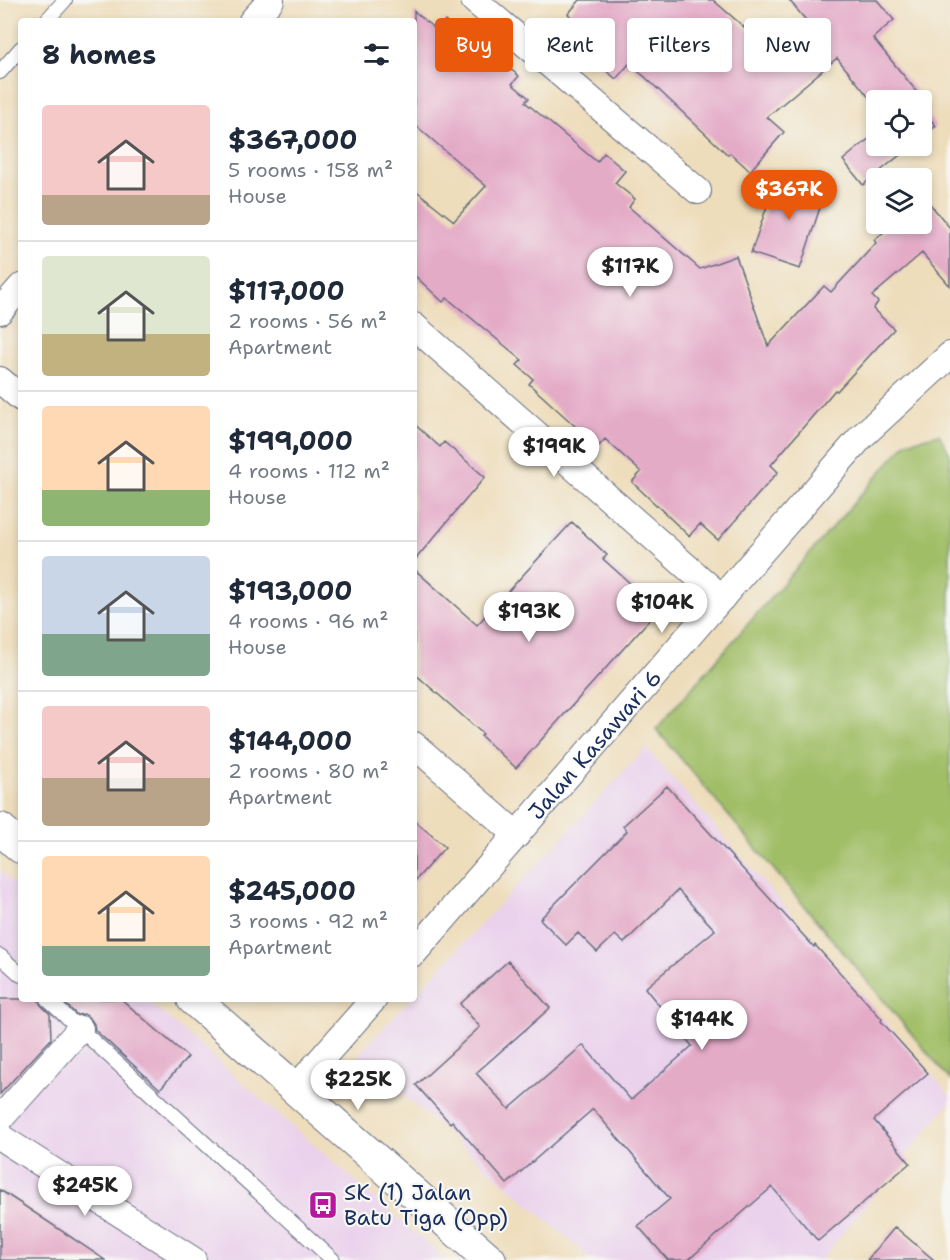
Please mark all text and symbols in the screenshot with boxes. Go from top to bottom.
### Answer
chip: Buy [435,18,513,72]
chip: Rent [525,18,615,72]
chip: Filters [627,18,732,72]
chip: New [744,18,831,72]
text: 8 homes [42,37,156,72]
icon: filters [360,38,393,71]
map controls [866,90,932,234]
button: locate [866,90,932,156]
text: $367,000 [228,122,358,157]
icon: home [90,129,162,201]
text: 5 rooms · 158 m² [228,157,393,183]
button: layers [866,168,932,234]
pin: $367K [747,170,831,221]
text: $367K [755,176,823,202]
text: House [228,183,287,209]
pin: $117K [588,247,672,298]
text: $117K [601,253,659,279]
text: $117,000 [228,273,345,308]
icon: home [90,280,162,352]
text: 2 rooms · 56 m² [228,308,387,334]
text: Apartment [228,334,332,360]
text: $199,000 [228,423,353,458]
pin: $199K [512,427,596,478]
icon: home [90,430,162,502]
text: $199K [522,433,586,459]
text: 4 rooms · 112 m² [228,458,390,484]
text: House [228,484,287,510]
text: $193,000 [228,573,353,608]
icon: home [90,580,162,652]
pin: $104K [620,583,704,634]
text: $104K [630,589,694,615]
pin: $193K [487,592,571,643]
text: $193K [497,598,561,624]
text: 4 rooms · 96 m² [228,608,389,634]
text: House [228,634,287,660]
street label: Jalan Kasawari 6 [522,663,668,826]
text: $144,000 [228,723,352,758]
icon: home [90,730,162,802]
text: 2 rooms · 80 m² [228,758,389,784]
text: Apartment [228,784,332,810]
text: $245,000 [228,873,356,908]
icon: home [90,880,162,952]
text: 3 rooms · 92 m² [228,908,388,934]
text: Apartment [228,934,332,960]
pin: $144K [660,1000,744,1051]
text: $144K [670,1006,734,1032]
pin: $225K [316,1060,400,1111]
text: $225K [324,1066,392,1092]
pin: $245K [43,1166,127,1217]
text: $245K [52,1172,118,1198]
place label: SK (1) Jalan Batu Tiga (Opp) [344,1178,508,1232]
bus stop icon: SK (1) Jalan Batu Tiga (Opp) [307,1189,339,1221]

